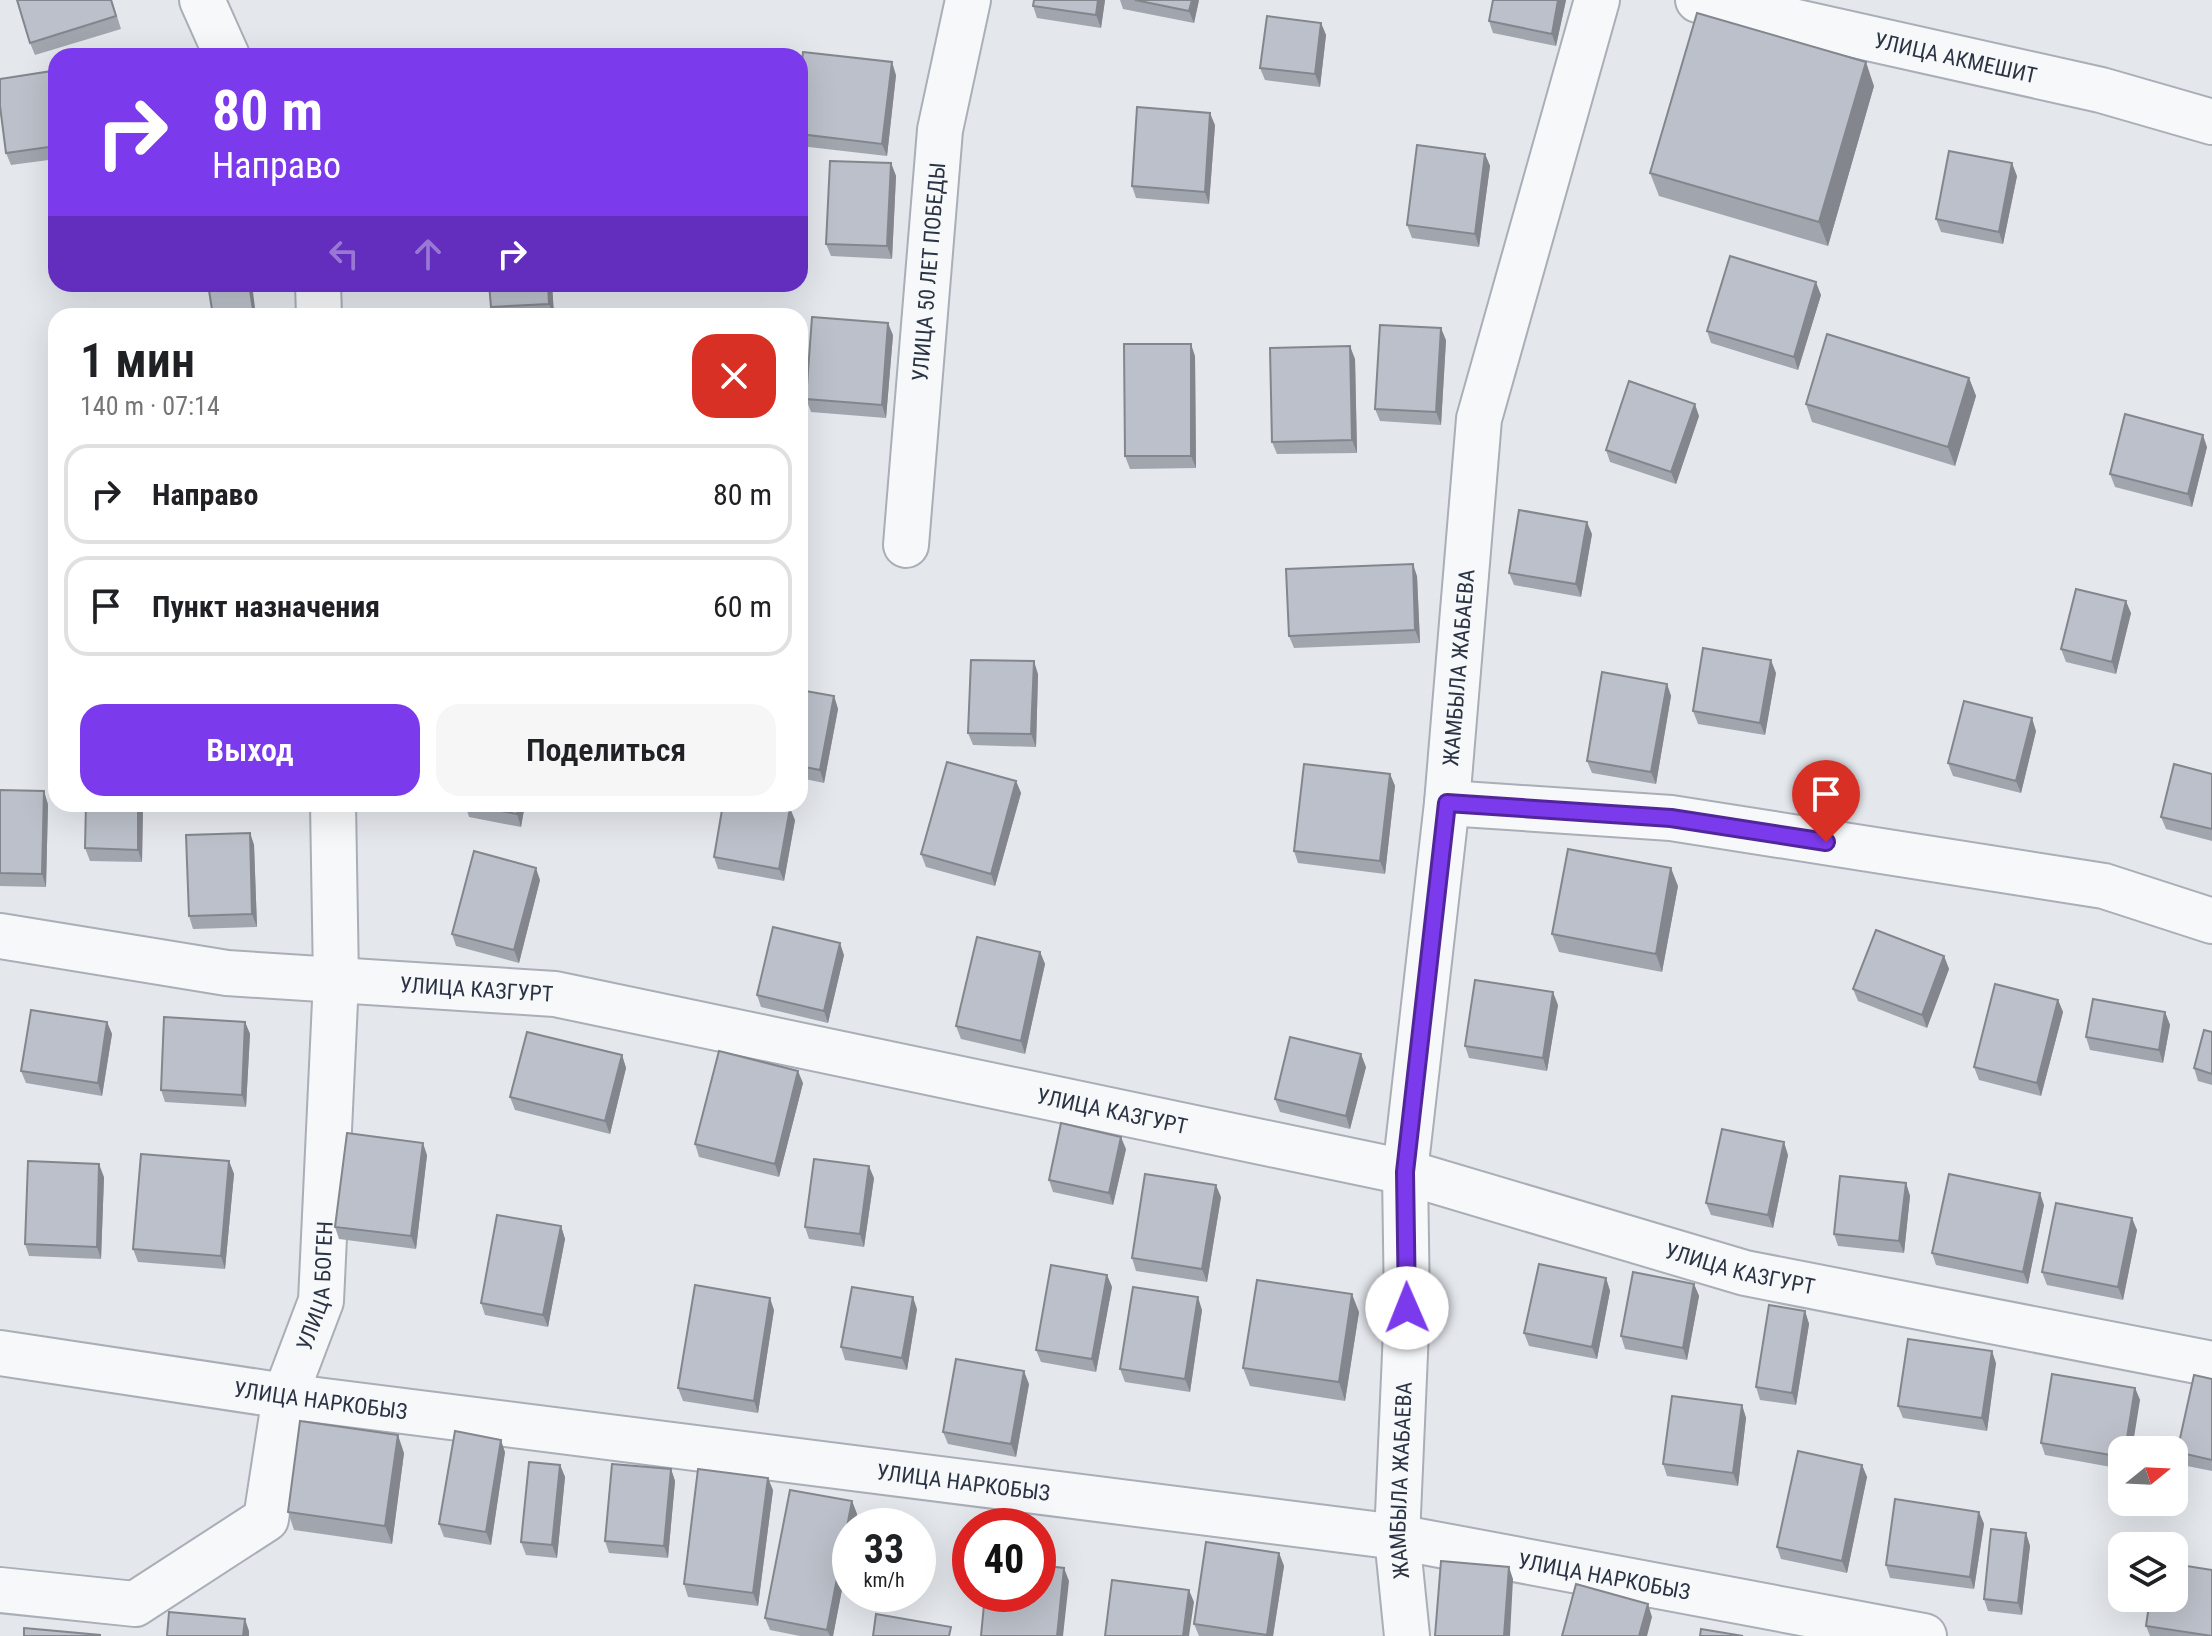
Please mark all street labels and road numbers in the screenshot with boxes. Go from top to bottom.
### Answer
street label: УЛИЦА АКМЕШИТ [1872,27,2039,88]
street label: УЛИЦА 50 ЛЕТ ПОБЕДЫ [907,162,950,382]
street label: ЖАМБЫЛА ЖАБАЕВА [1438,568,1479,767]
street label: УЛИЦА КАЗГУРТ [399,972,554,1006]
street label: УЛИЦА КАЗГУРТ [1035,1083,1190,1139]
street label: УЛИЦА БОГЕН [291,1221,337,1354]
street label: УЛИЦА КАЗГУРТ [1662,1238,1817,1299]
street label: УЛИЦА НАРКОБЫЗ [232,1376,409,1424]
street label: ЖАМБЫЛА ЖАБАЕВА [1384,1381,1416,1580]
street label: УЛИЦА НАРКОБЫЗ [875,1459,1052,1505]
street label: УЛИЦА НАРКОБЫЗ [1516,1548,1692,1604]

